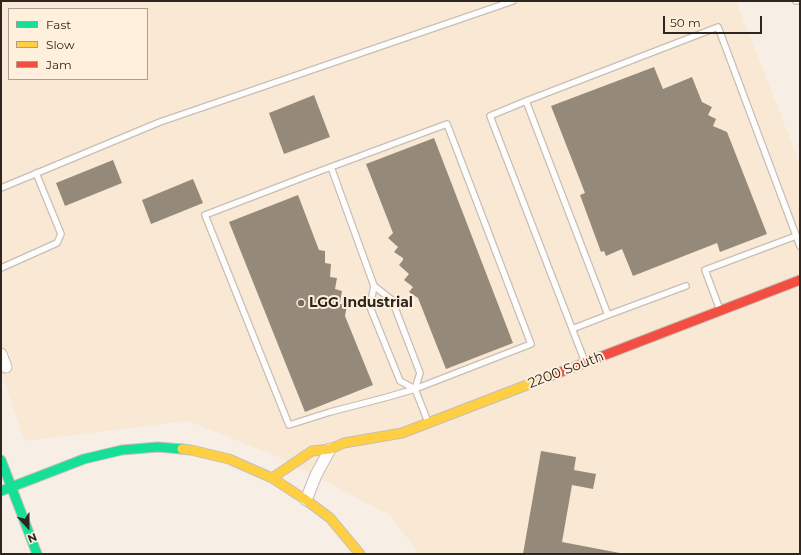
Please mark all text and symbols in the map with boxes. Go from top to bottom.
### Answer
legend [8,8,148,80]
scale bar [665,8,764,34]
text: 50 m [670,15,701,30]
text: Fast [46,17,71,32]
text: Slow [46,37,75,52]
text: Jam [46,57,72,72]
place label: LGG Industrial [309,295,413,311]
marker: LGG Industrial [296,298,306,308]
street label: 2200 South [526,348,606,392]
north arrow [8,507,48,547]
text: N [26,530,39,546]

